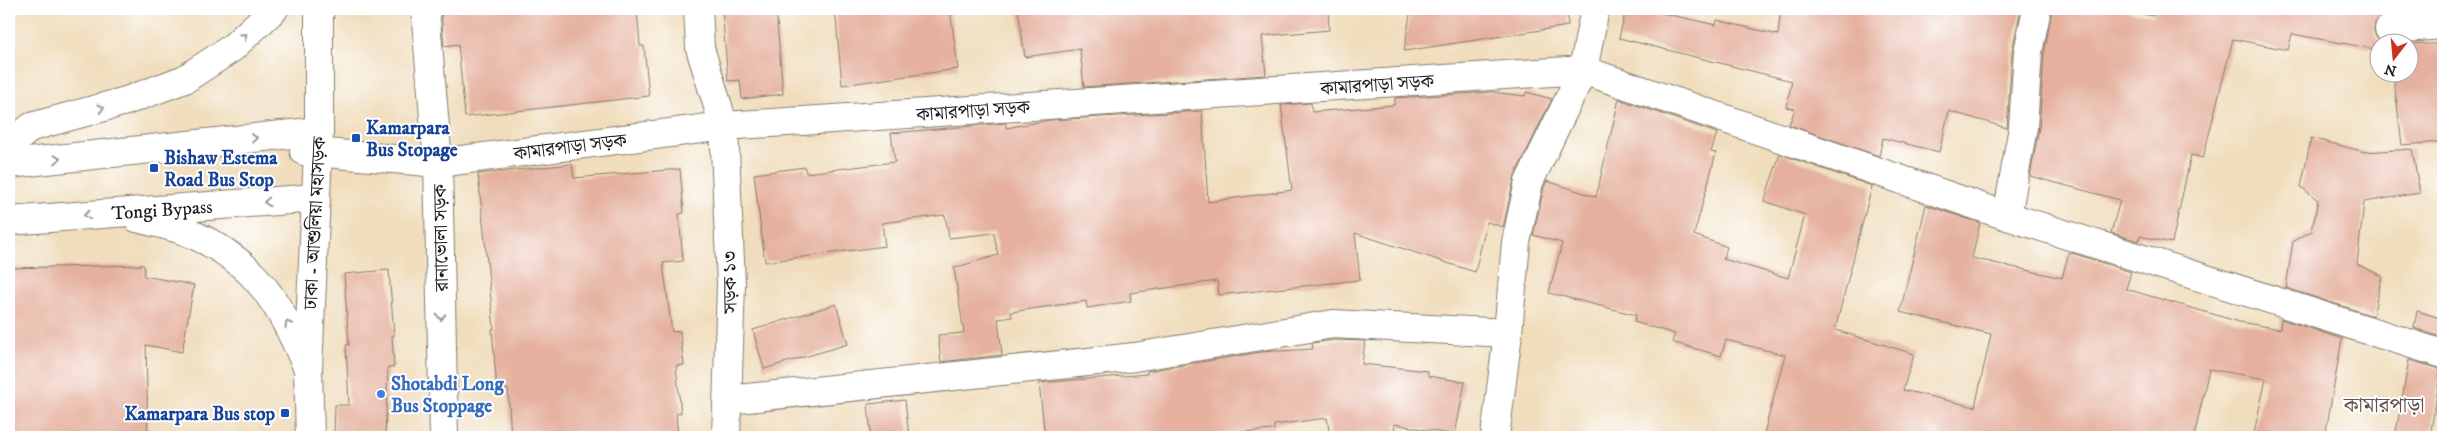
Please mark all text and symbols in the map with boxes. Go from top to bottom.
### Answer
north arrow [2370,32,2420,82]
one-way arrow [239,33,248,42]
text: N [2382,59,2399,80]
street label: কামারপাড়া সড়ক [1319,70,1435,101]
street label: কামারপাড়া সড়ক [915,96,1031,127]
one-way arrow [96,103,105,114]
place label: Kamarpara Bus Stopage [366,117,458,162]
street label: কামারপাড়া সড়ক [511,129,629,166]
marker: Kamarpara Bus Stopage [350,132,362,144]
one-way arrow [250,133,258,144]
street label: ঢাকা - আশুলিয়া মহাসড়ক [298,135,332,311]
place label: Bishaw Estema Road Bus Stop [164,147,278,192]
one-way arrow [54,154,62,165]
marker: Bishaw Estema Road Bus Stop [148,162,160,174]
street label: রানাভোলা সড়ক [429,183,454,293]
street label: Tongi Bypass [111,195,213,225]
one-way arrow [263,196,271,207]
one-way arrow [83,209,91,220]
street label: সড়ক ১৩ [718,250,743,315]
one-way arrow [436,313,447,321]
one-way arrow [284,321,294,330]
place label: Shotabdi Long Bus Stoppage [391,373,504,418]
marker: Shotabdi Long Bus Stoppage [375,388,387,400]
district label: কামারপাড়া [2343,393,2424,419]
place label: Kamarpara Bus stop [125,403,275,426]
marker: Kamarpara Bus stop [279,407,291,419]

